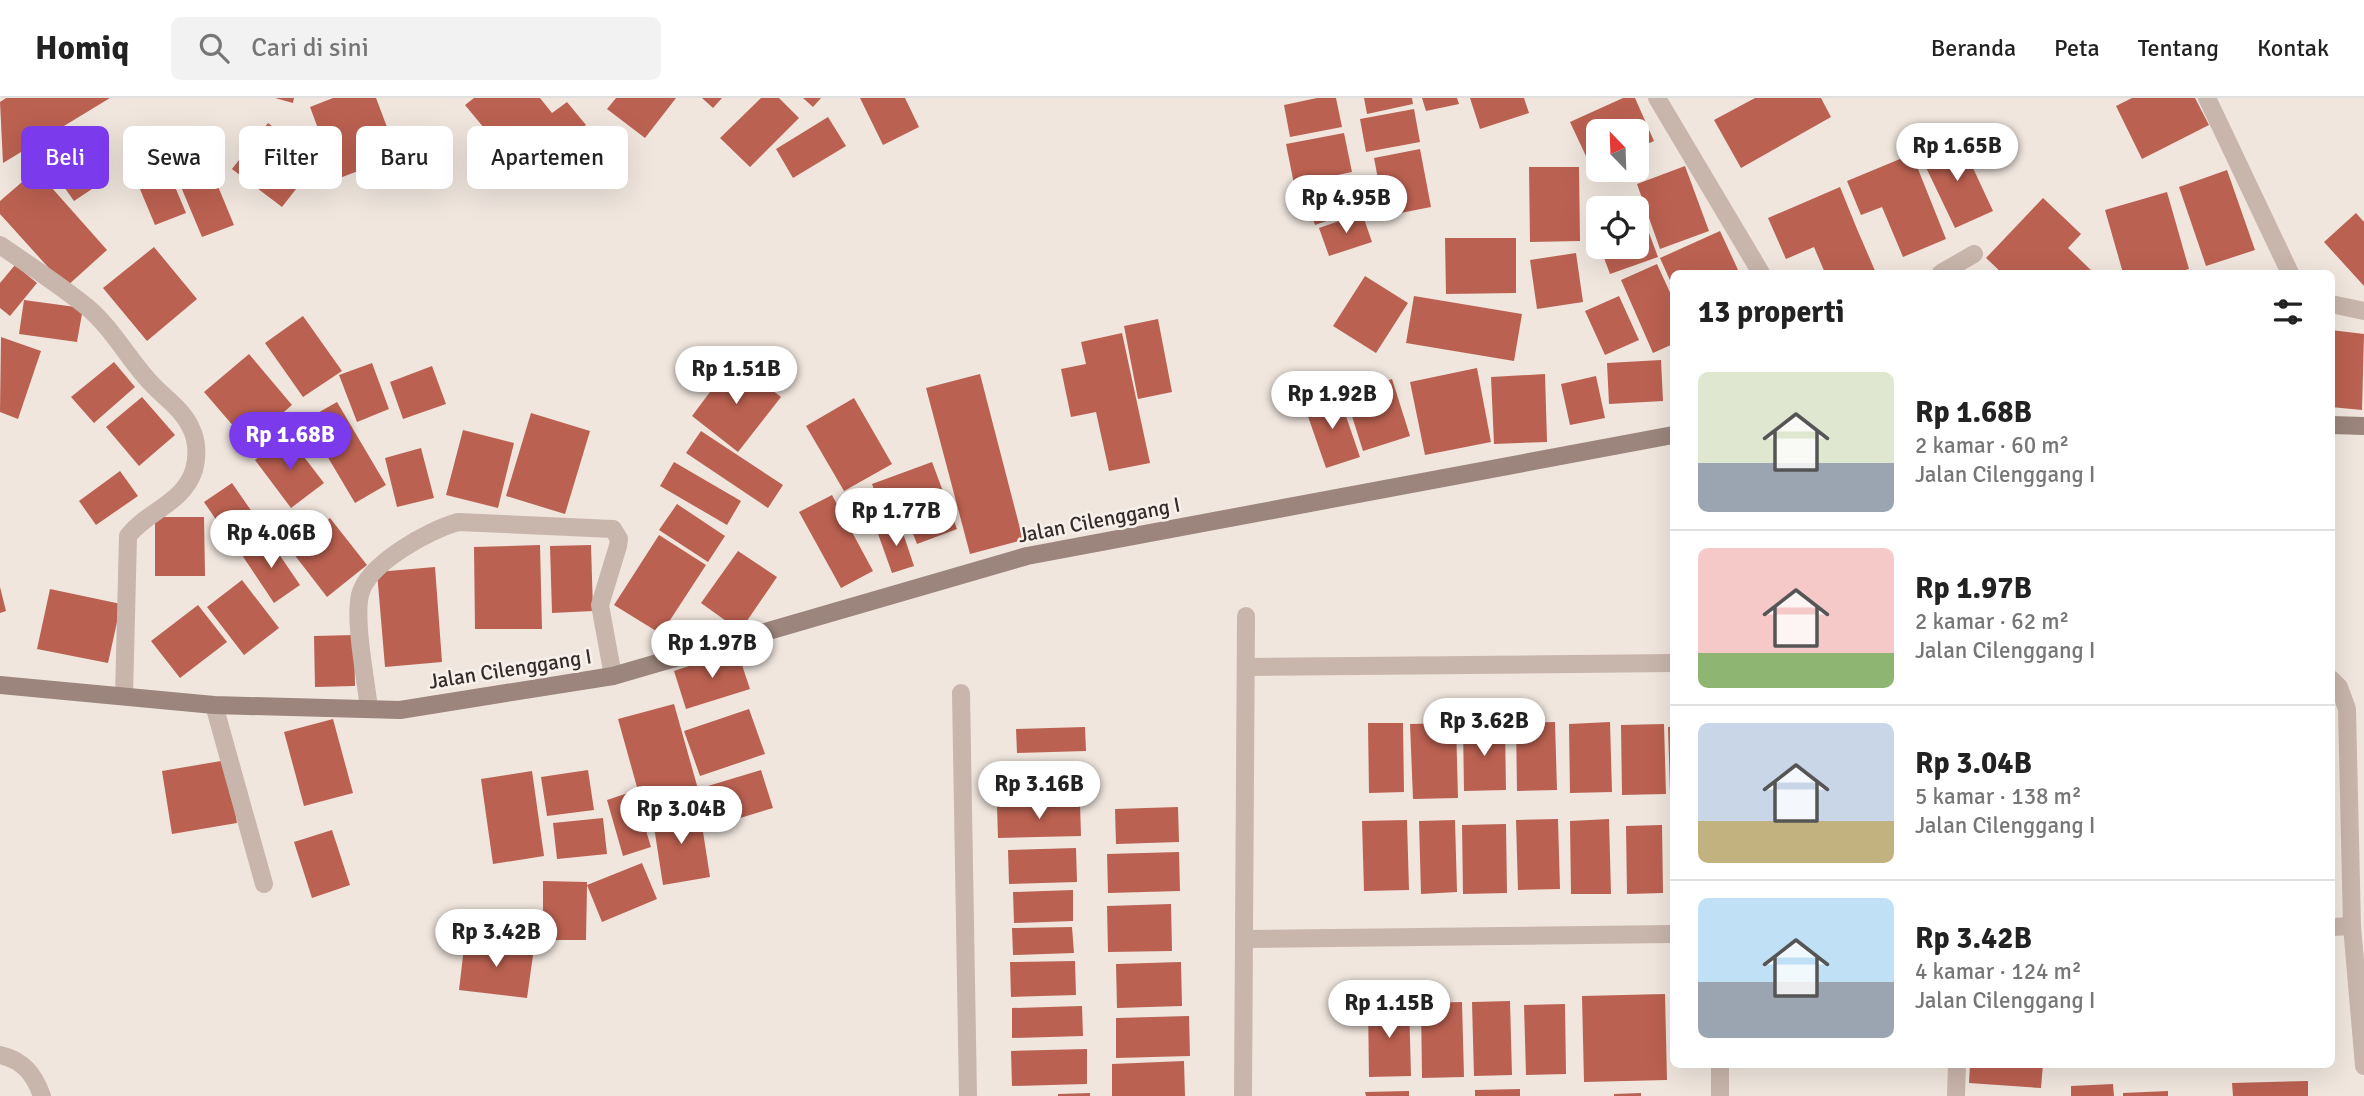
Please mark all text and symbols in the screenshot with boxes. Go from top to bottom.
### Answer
search box [171,17,661,80]
text: Homiq [35,28,129,69]
icon: search [195,29,233,67]
text: Cari di sini [251,32,369,64]
text: Beranda [1931,33,2016,63]
text: Peta [2054,33,2100,63]
text: Tentang [2138,33,2219,63]
text: Kontak [2257,33,2329,63]
north arrow [1586,119,1648,182]
map controls [1586,119,1649,259]
pin: Rp 1.65B [1885,123,2029,183]
chip: Beli [21,126,109,189]
chip: Sewa [123,126,225,189]
chip: Filter [239,126,342,189]
chip: Baru [356,126,453,189]
chip: Apartemen [467,126,628,189]
text: Rp 1.65B [1912,131,2002,160]
pin: Rp 4.95B [1274,176,1418,235]
text: Rp 4.95B [1301,183,1391,212]
button: locate [1586,196,1649,259]
icon: filters [2269,293,2307,331]
text: 13 properti [1698,294,1845,331]
pin: Rp 1.51B [664,346,808,406]
text: Rp 1.51B [691,354,781,383]
pin: Rp 1.92B [1260,372,1404,431]
text: Rp 1.92B [1287,379,1377,408]
text: Rp 1.68B [1915,394,2032,431]
icon: home [1754,400,1838,484]
pin: Rp 1.68B [218,412,362,472]
text: Rp 1.68B [245,420,335,449]
text: 2 kamar · 60 m² [1915,431,2069,460]
text: Jalan Cilenggang I [1915,460,2096,489]
pin: Rp 1.77B [824,489,968,548]
street label: Jalan Cilenggang I [1016,492,1182,548]
text: Rp 1.77B [851,496,941,525]
pin: Rp 4.06B [199,510,343,570]
text: Rp 4.06B [226,518,316,547]
text: Rp 1.97B [1915,570,2032,607]
icon: home [1754,576,1838,660]
text: 2 kamar · 62 m² [1915,607,2069,636]
pin: Rp 1.97B [640,620,784,680]
text: Rp 1.97B [667,628,757,657]
text: Jalan Cilenggang I [1915,636,2096,665]
street label: Jalan Cilenggang I [427,643,593,695]
pin: Rp 3.62B [1412,698,1556,758]
text: Rp 3.62B [1439,706,1529,735]
text: Rp 3.04B [1915,745,2032,782]
icon: home [1754,751,1838,835]
pin: Rp 3.16B [967,762,1111,821]
text: Rp 3.16B [994,769,1084,798]
text: 5 kamar · 138 m² [1915,782,2082,811]
pin: Rp 3.04B [609,786,753,846]
text: Rp 3.04B [636,794,726,823]
text: Jalan Cilenggang I [1915,811,2096,840]
pin: Rp 3.42B [424,910,568,969]
text: Rp 3.42B [451,917,541,946]
text: Rp 3.42B [1915,920,2032,957]
icon: home [1754,926,1838,1010]
text: 4 kamar · 124 m² [1915,957,2082,986]
pin: Rp 1.15B [1317,981,1461,1040]
text: Jalan Cilenggang I [1915,986,2096,1015]
text: Rp 1.15B [1344,988,1434,1017]

